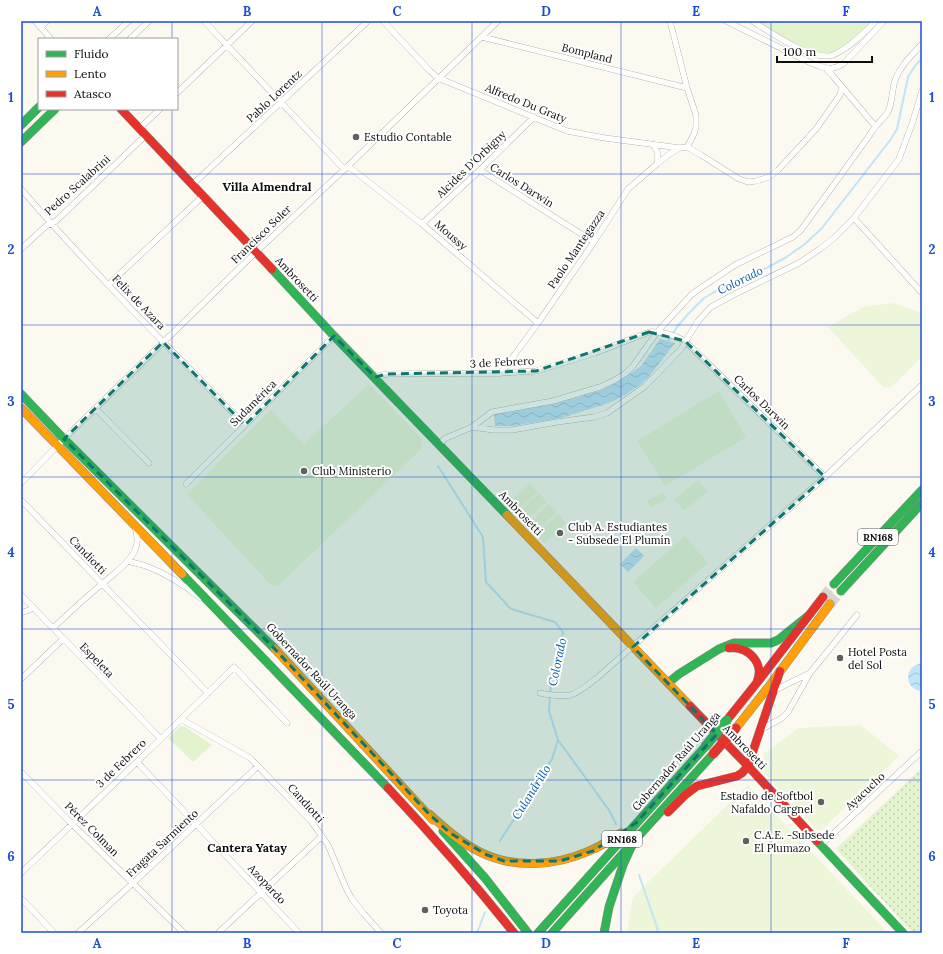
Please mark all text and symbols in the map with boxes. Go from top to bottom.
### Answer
text: A [93,3,102,20]
text: B [243,3,252,20]
text: C [393,3,402,20]
text: D [541,3,551,20]
text: E [692,3,700,20]
text: F [842,3,850,20]
legend [38,38,178,110]
scale bar [777,38,872,64]
street label: Bompland [560,40,614,66]
text: 100 m [783,44,816,59]
text: Fluido [74,46,109,61]
text: Lento [74,66,106,81]
street label: Pablo Lorentz [243,66,305,125]
street label: Alfredo Du Graty [482,80,569,126]
text: Atasco [73,86,111,101]
text: 1 [8,89,14,106]
text: 1 [929,89,935,106]
street label: Alcides D'Orbigny [433,127,509,201]
place label: Estudio Contable [364,130,452,144]
marker: Estudio Contable [351,132,361,142]
street label: Pedro Scalabrini [41,152,113,218]
street label: Carlos Darwin [487,160,557,210]
district label: Villa Almendral [223,179,312,194]
street label: Francisco Soler [228,202,294,266]
street label: Paolo Mantegazza [544,207,608,291]
street label: Moussy [432,217,470,253]
text: 2 [8,241,15,258]
text: 2 [929,241,936,258]
street label: Ambrosetti [272,253,322,305]
water label: Colorado [715,263,765,297]
street label: Felix de Azara [109,272,169,333]
street label: 3 de Febrero [469,353,535,371]
street label: Carlos Darwin [731,372,793,433]
street label: Sudamérica [227,377,279,429]
text: 3 [7,393,15,410]
text: 3 [928,393,936,410]
place label: Club Ministerio [312,464,391,478]
marker: Club Ministerio [299,466,309,476]
street label: Ambrosetti [495,487,546,538]
place label: Club A. Estudiantes - Subsede El Plumín [568,520,671,547]
marker: Club A. Estudiantes - Subsede El Plumín [555,528,565,538]
road number: RN168 [858,529,898,545]
street label: Candiotti [66,533,110,577]
text: 4 [7,544,15,561]
text: 4 [928,544,936,561]
street label: Gobernador Raúl Uranga [264,620,361,722]
water label: Colorado [545,637,569,687]
street label: Espeleta [77,640,117,681]
place label: Hotel Posta del Sol [848,645,907,672]
marker: Hotel Posta del Sol [835,653,845,663]
text: 5 [7,696,15,713]
text: 5 [928,696,936,713]
street label: Gobernador Raúl Uranga [629,708,723,814]
street label: Ambrosetti [719,721,770,772]
street label: 3 de Febrero [93,736,149,790]
water label: Culandrillo [508,762,554,822]
street label: Ayacucho [841,769,888,814]
street label: Candiotti [285,781,327,825]
place label: Estadio de Softbol Nafaldo Cargnel [720,789,813,816]
marker: Estadio de Softbol Nafaldo Cargnel [816,797,826,807]
street label: Pérez Colman [62,799,122,859]
street label: Fragata Sarmiento [123,806,201,880]
place label: C.A.E. -Subsede El Plumazo [754,828,835,855]
road number: RN168 [602,831,642,847]
marker: C.A.E. -Subsede El Plumazo [741,836,751,846]
district label: Cantera Yatay [207,840,287,855]
text: 6 [7,848,15,865]
text: 6 [928,848,936,865]
street label: Azopardo [244,861,289,907]
place label: Toyota [433,903,468,917]
marker: Toyota [420,905,430,915]
text: A [93,935,102,952]
text: B [243,935,252,952]
text: C [393,935,402,952]
text: D [541,935,551,952]
text: E [692,935,700,952]
text: F [842,935,850,952]

